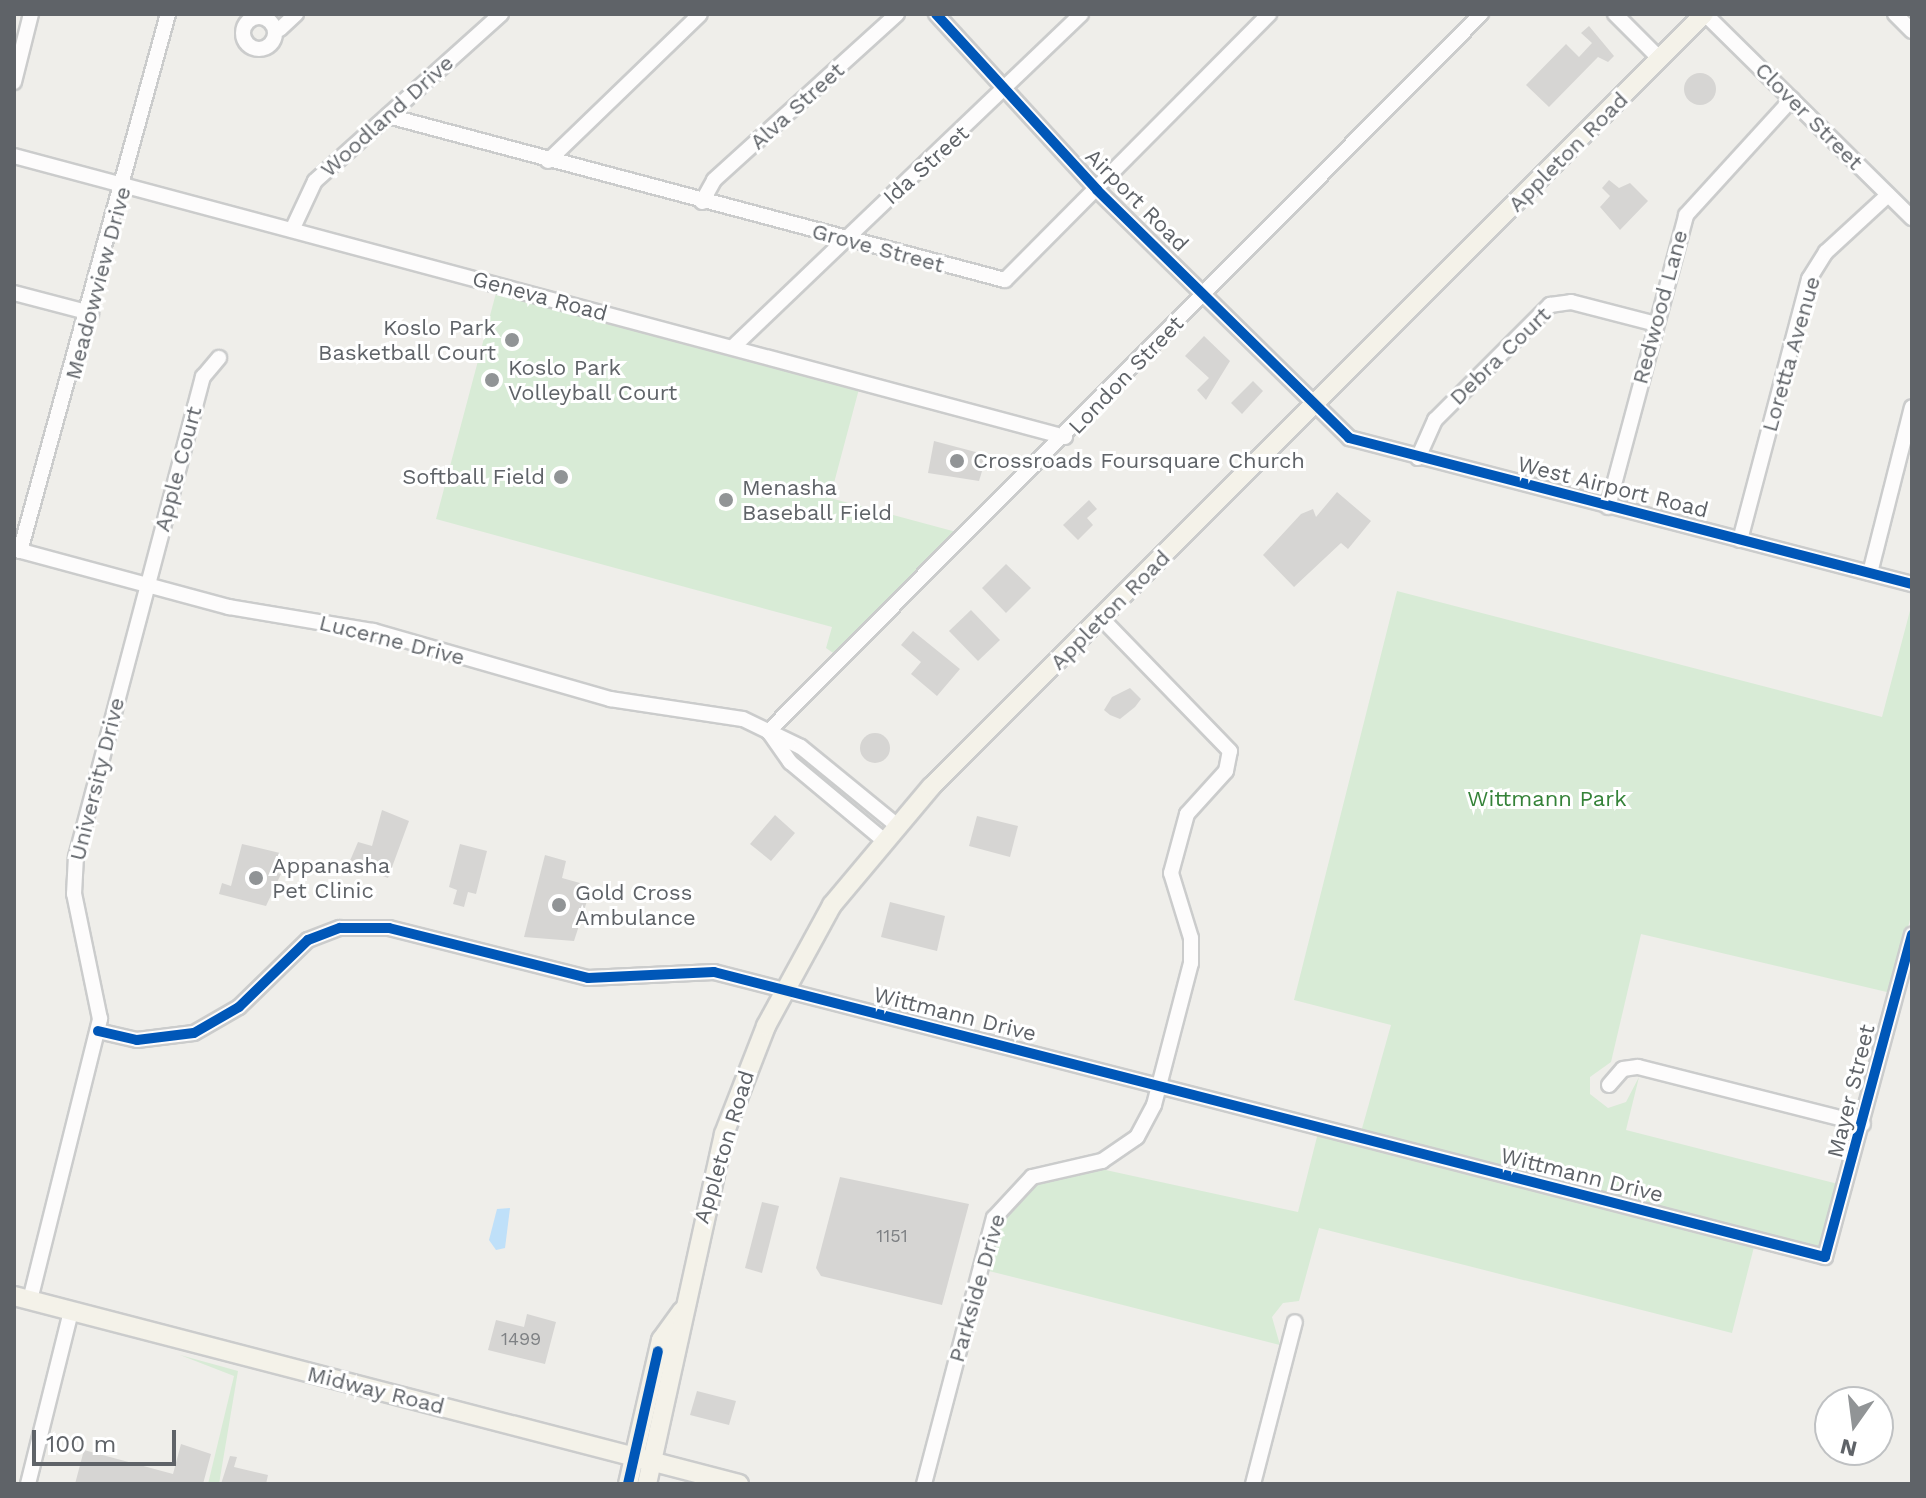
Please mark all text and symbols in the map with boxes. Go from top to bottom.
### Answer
street label: Woodland Drive [315,50,459,182]
street label: Alva Street [744,57,850,155]
street label: Clover Street [1750,57,1868,175]
street label: Appleton Road [1503,87,1633,217]
street label: Ida Street [878,120,974,210]
street label: Airport Road [1080,143,1194,257]
street label: Meadowview Drive [59,183,137,383]
street label: Grove Street [809,218,947,278]
street label: Redwood Lane [1627,227,1693,387]
street label: Geneva Road [469,265,611,327]
street label: Loretta Avenue [1756,273,1826,435]
street label: Debra Court [1444,301,1556,411]
street label: London Street [1063,310,1189,440]
place label: Koslo Park Basketball Court [317,314,496,366]
marker: Koslo Park Basketball Court [503,331,521,349]
place label: Koslo Park Volleyball Court [508,354,678,406]
marker: Koslo Park Volleyball Court [483,371,501,389]
street label: Apple Court [149,404,207,534]
place label: Crossroads Foursquare Church [973,448,1305,474]
street label: West Airport Road [1514,450,1712,524]
marker: Crossroads Foursquare Church [948,452,966,470]
place label: Softball Field [401,464,545,490]
marker: Softball Field [552,468,570,486]
place label: Menasha Baseball Field [742,474,893,526]
marker: Menasha Baseball Field [717,491,735,509]
street label: Appleton Road [1045,545,1175,675]
street label: Lucerne Drive [317,609,467,671]
street label: University Drive [64,694,130,864]
park label: Wittmann Park [1467,786,1627,812]
place label: Appanasha Pet Clinic [272,852,390,904]
marker: Appanasha Pet Clinic [247,869,265,887]
place label: Gold Cross Ambulance [575,879,696,930]
marker: Gold Cross Ambulance [550,896,568,914]
street label: Wittmann Drive [871,981,1039,1047]
street label: Mayer Street [1822,1021,1880,1161]
street label: Appleton Road [688,1067,760,1227]
street label: Wittmann Drive [1498,1142,1666,1208]
street label: Parkside Drive [943,1211,1011,1365]
house number: 1151 [876,1225,908,1247]
house number: 1499 [501,1328,541,1350]
street label: Midway Road [304,1360,448,1420]
north arrow [1814,1386,1894,1466]
scale bar [36,1414,180,1464]
text: 100 m [46,1430,116,1458]
text: N [1838,1434,1859,1462]

